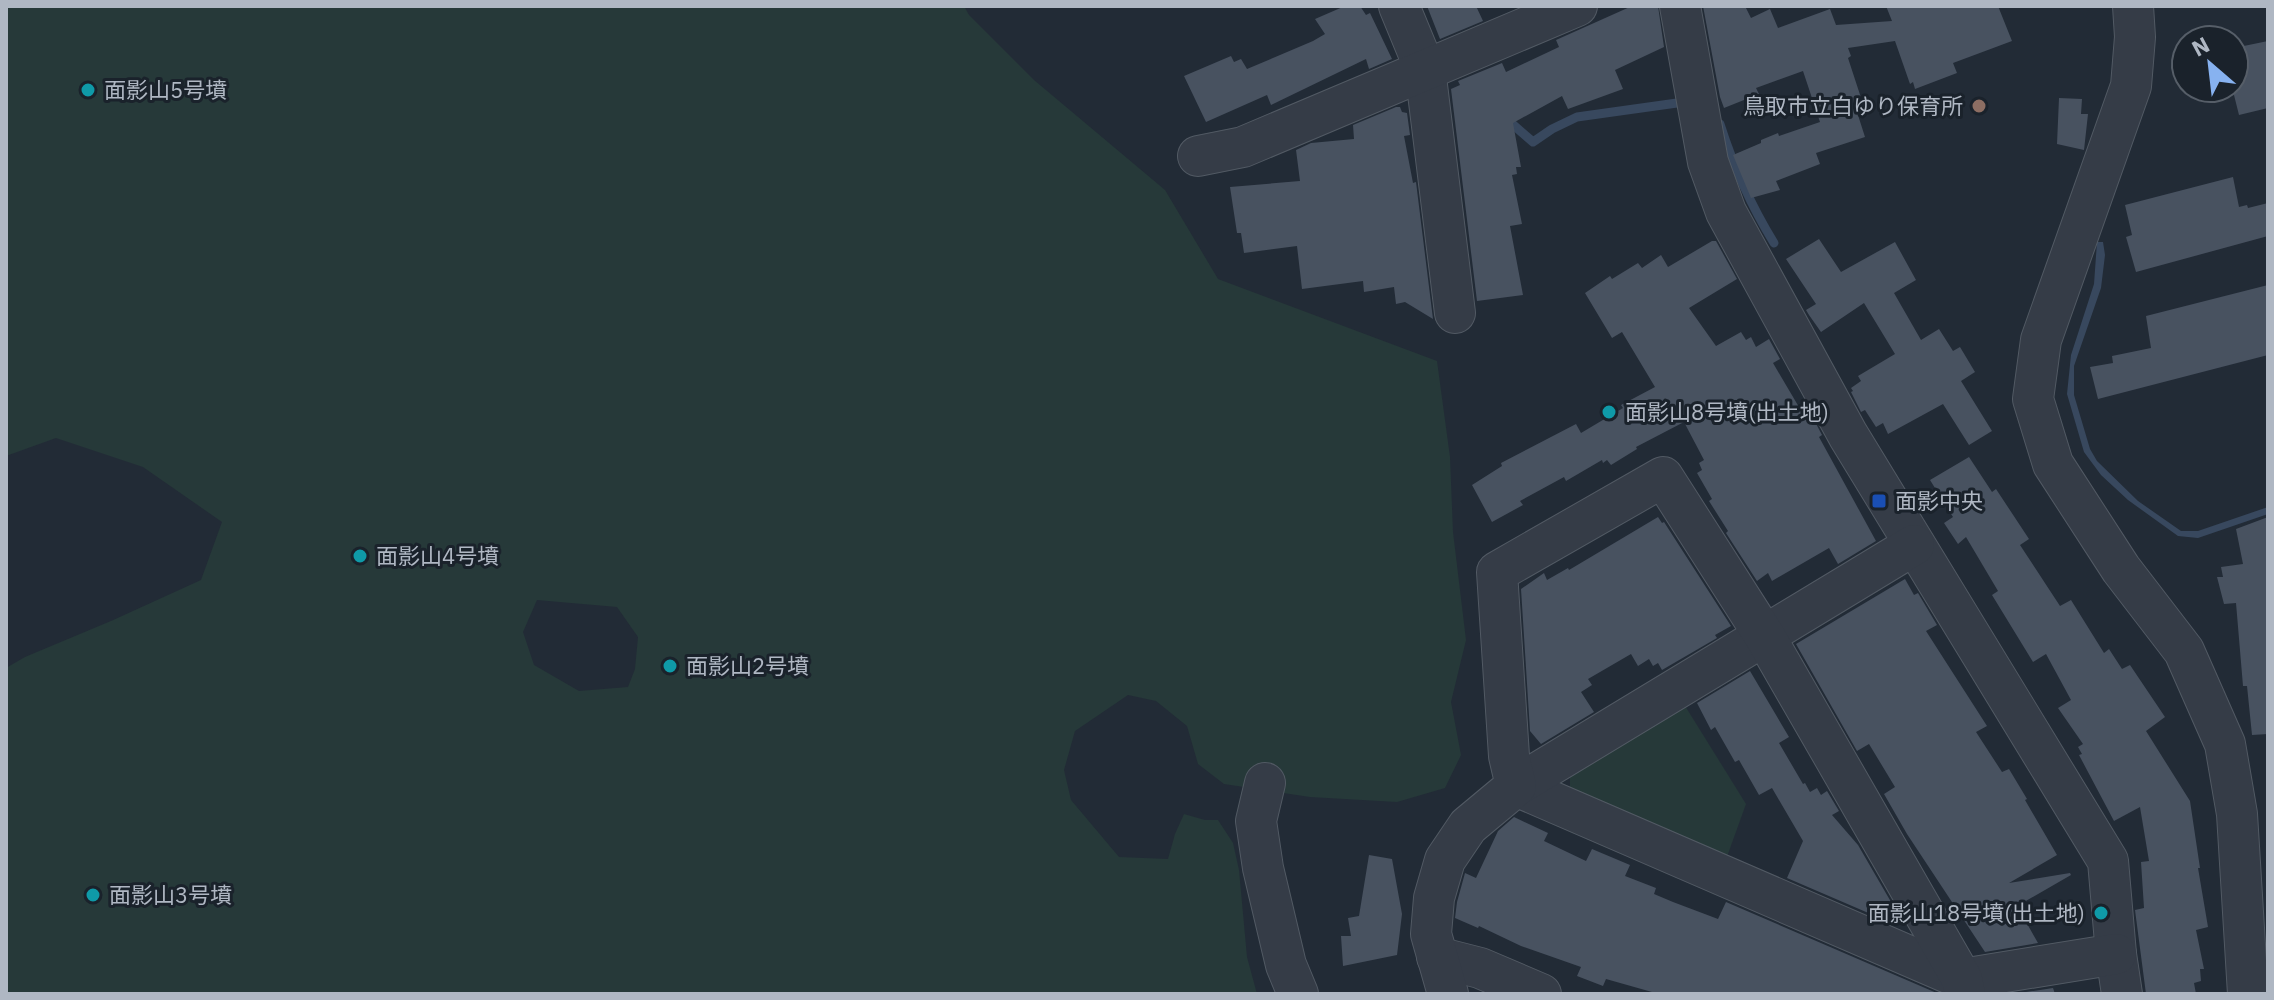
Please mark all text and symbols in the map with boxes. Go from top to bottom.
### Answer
north arrow [2170,24,2250,104]
text: N [2187,29,2214,62]
place label: 面影山5号墳 [104,75,227,104]
marker: 面影山5号墳 [79,81,97,99]
place label: 鳥取市立白ゆり保育所 [1743,91,1963,120]
marker: 鳥取市立白ゆり保育所 [1970,97,1988,115]
place label: 面影山8号墳(出土地) [1625,397,1829,426]
marker: 面影山8号墳(出土地) [1600,403,1618,421]
place label: 面影中央 [1895,486,1983,515]
marker: 面影中央 [1870,492,1888,510]
place label: 面影山4号墳 [376,541,499,570]
marker: 面影山4号墳 [351,547,369,565]
place label: 面影山2号墳 [686,651,809,680]
marker: 面影山2号墳 [661,657,679,675]
place label: 面影山3号墳 [109,880,232,909]
marker: 面影山3号墳 [84,886,102,904]
place label: 面影山18号墳(出土地) [1868,898,2085,927]
marker: 面影山18号墳(出土地) [2092,904,2110,922]

